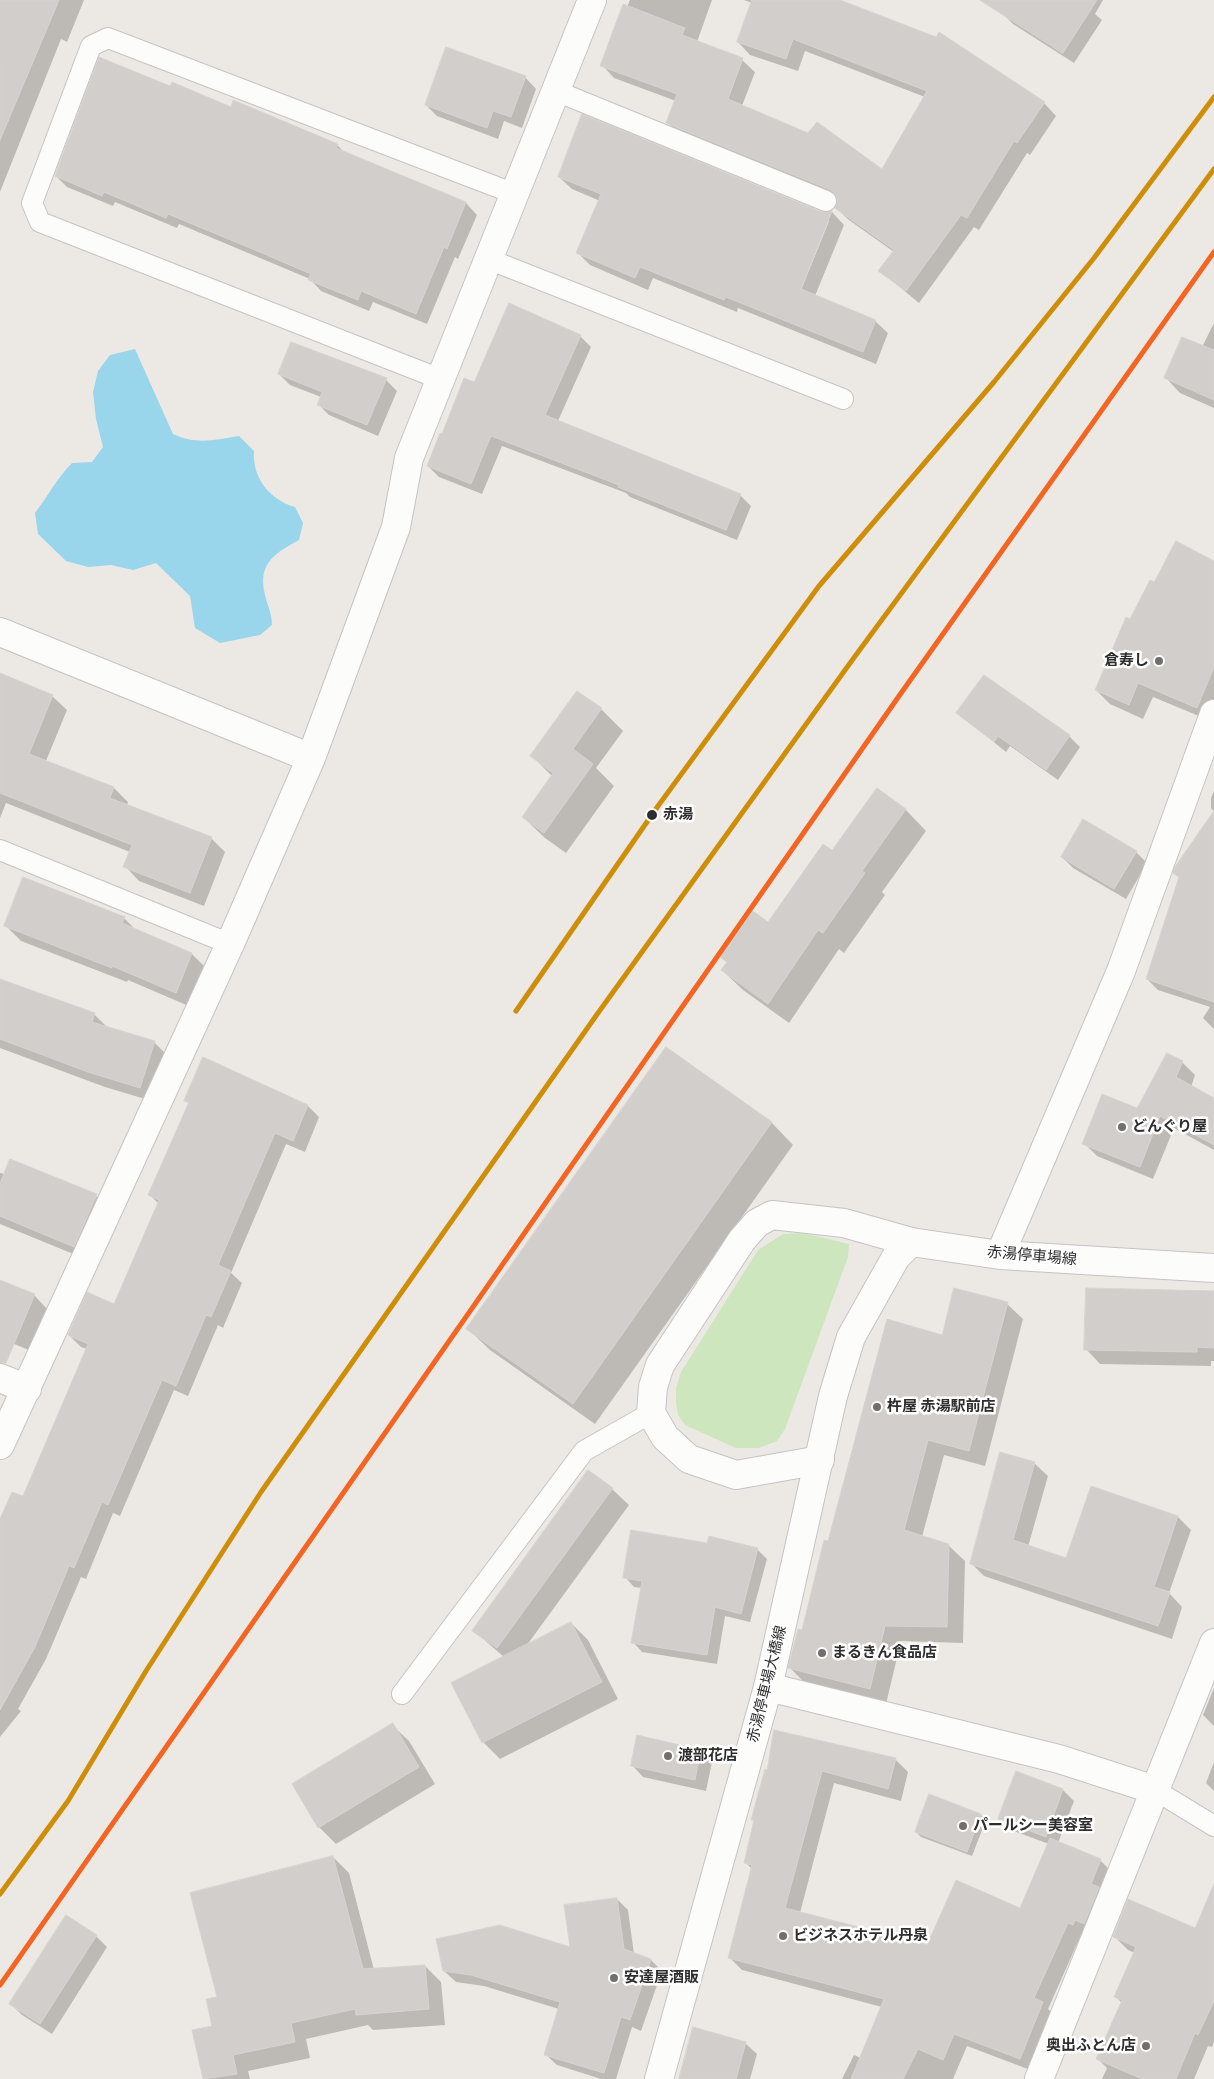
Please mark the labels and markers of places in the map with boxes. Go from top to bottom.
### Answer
place label: 倉寿し [1104,652,1149,670]
marker: 倉寿し [1153,655,1165,667]
place label: 赤湯 [663,806,693,824]
marker: 赤湯 [645,808,659,822]
place label: どんぐり屋 [1132,1118,1207,1136]
marker: どんぐり屋 [1116,1121,1128,1133]
place label: 杵屋 赤湯駅前店 [887,1398,995,1416]
marker: 杵屋 赤湯駅前店 [871,1401,883,1413]
place label: まるきん食品店 [832,1644,937,1662]
marker: まるきん食品店 [816,1647,828,1659]
place label: 渡部花店 [678,1747,738,1765]
marker: 渡部花店 [662,1750,674,1762]
place label: パールシー美容室 [973,1817,1093,1835]
marker: パールシー美容室 [957,1820,969,1832]
place label: ビジネスホテル丹泉 [793,1927,928,1945]
marker: ビジネスホテル丹泉 [777,1930,789,1942]
place label: 安達屋酒販 [624,1969,699,1987]
marker: 安達屋酒販 [608,1972,620,1984]
place label: 奥出ふとん店 [1046,2037,1136,2055]
marker: 奥出ふとん店 [1140,2040,1152,2052]

